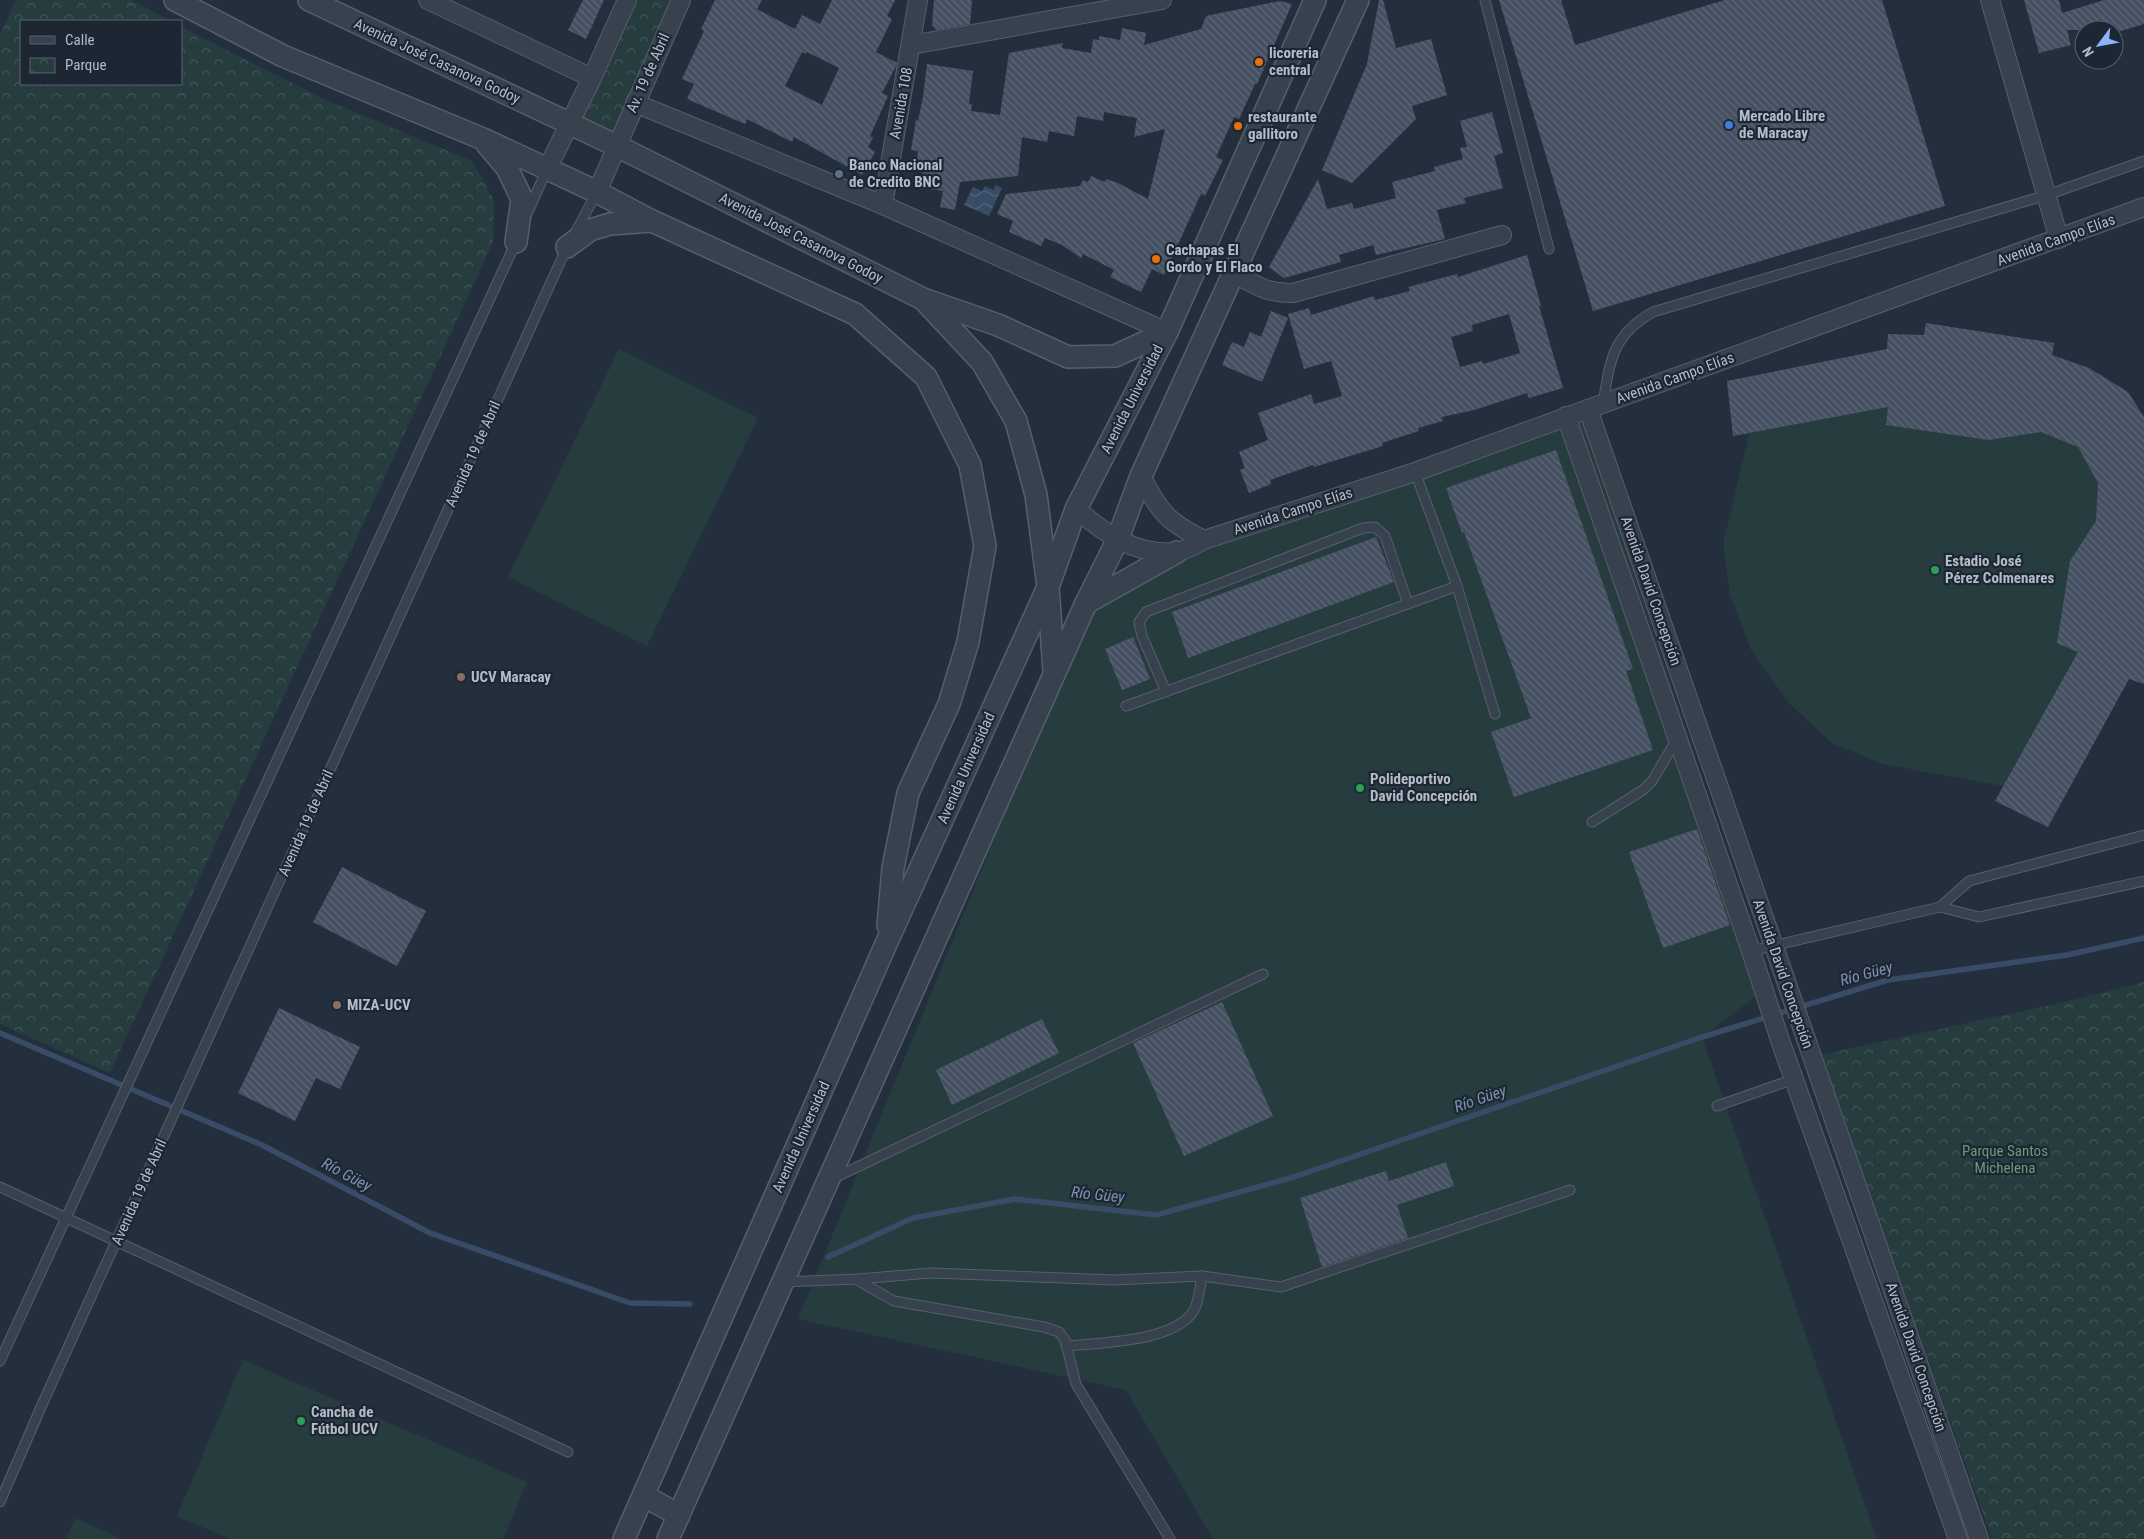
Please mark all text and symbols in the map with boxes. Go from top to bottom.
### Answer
street label: Avenida José Casanova Godoy [351,15,523,107]
legend [20,20,182,85]
north arrow [2074,20,2124,70]
text: Calle [65,31,95,49]
street label: Av. 19 de Abril [622,31,674,115]
place label: licoreria central [1269,44,1319,79]
text: N [2079,44,2097,60]
text: Parque [65,56,107,74]
marker: licoreria central [1253,56,1265,68]
street label: Avenida 108 [886,66,916,140]
place label: Mercado Libre de Maracay [1739,107,1825,142]
place label: restaurante gallitoro [1248,108,1317,143]
marker: Mercado Libre de Maracay [1723,119,1735,131]
marker: restaurante gallitoro [1232,120,1244,132]
place label: Banco Nacional de Credito BNC [849,156,942,191]
marker: Banco Nacional de Credito BNC [833,168,845,180]
street label: Avenida José Casanova Godoy [716,189,886,287]
street label: Avenida Campo Elías [1995,210,2118,270]
place label: Cachapas El Gordo y El Flaco [1166,241,1263,276]
marker: Cachapas El Gordo y El Flaco [1150,253,1162,265]
street label: Avenida Universidad [1097,342,1167,456]
street label: Avenida Campo Elías [1614,348,1737,408]
street label: Avenida 19 de Abril [442,398,504,510]
street label: Avenida Campo Elías [1231,483,1355,539]
street label: Avenida David Concepción [1617,514,1685,668]
place label: Estadio José Pérez Colmenares [1945,552,2054,587]
marker: Estadio José Pérez Colmenares [1929,564,1941,576]
place label: UCV Maracay [471,668,551,686]
marker: UCV Maracay [455,671,467,683]
street label: Avenida Universidad [933,710,999,826]
street label: Avenida 19 de Abril [275,767,337,879]
place label: Polideportivo David Concepción [1370,770,1477,805]
marker: Polideportivo David Concepción [1354,782,1366,794]
street label: Avenida David Concepción [1749,897,1817,1051]
water label: Río Güey [1838,957,1895,990]
place label: MIZA-UCV [347,996,411,1014]
marker: MIZA-UCV [331,999,343,1011]
street label: Avenida Universidad [768,1079,834,1195]
water label: Río Güey [1452,1081,1509,1116]
street label: Avenida 19 de Abril [108,1136,170,1248]
park label: Parque Santos Michelena [1962,1142,2048,1177]
water label: Río Güey [319,1153,375,1196]
water label: Río Güey [1070,1182,1126,1207]
street label: Avenida David Concepción [1882,1280,1950,1434]
place label: Cancha de Fútbol UCV [311,1403,378,1438]
marker: Cancha de Fútbol UCV [295,1415,307,1427]

